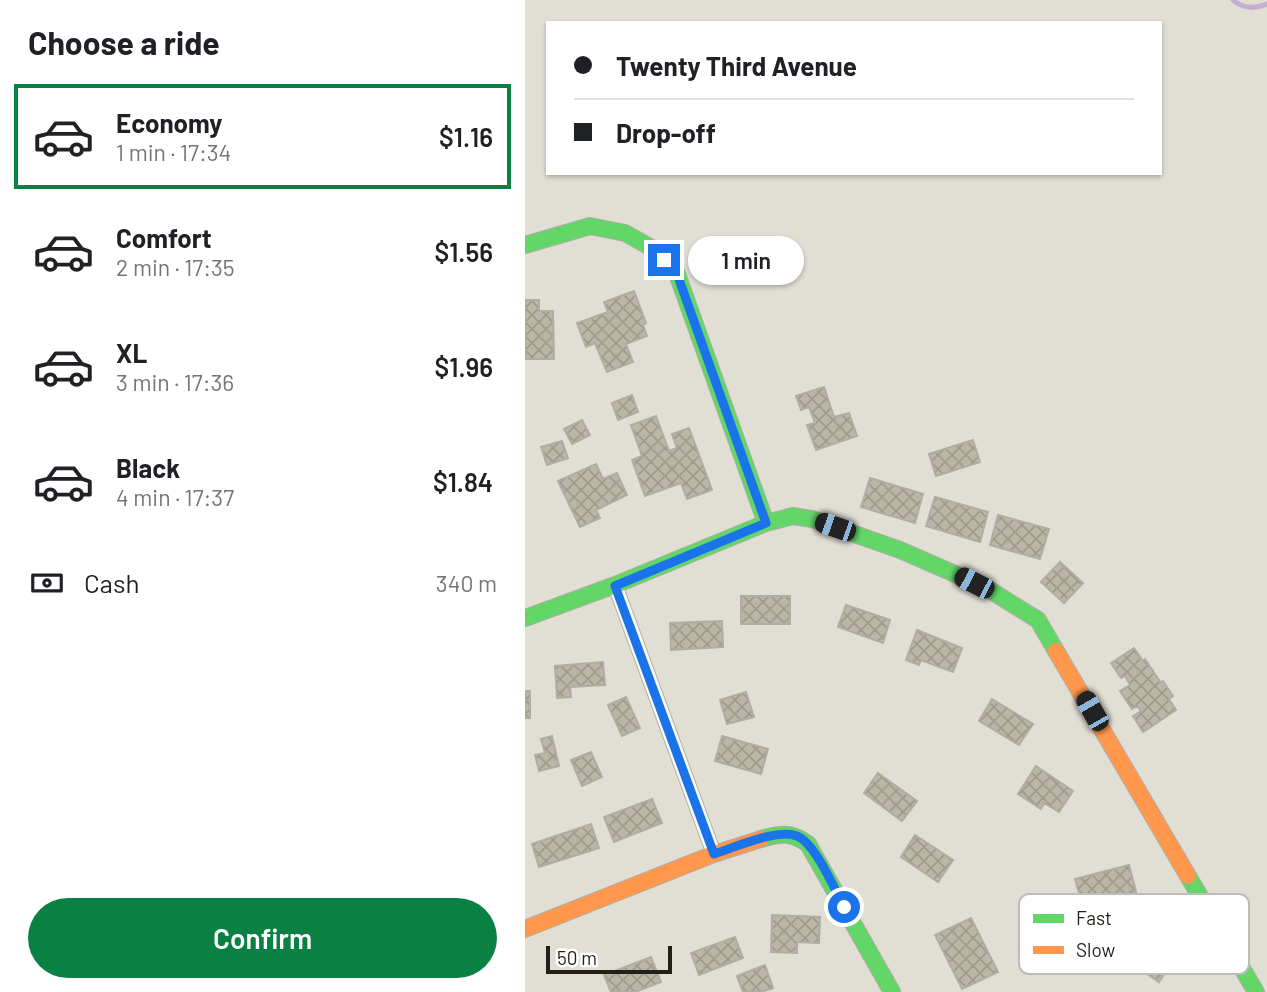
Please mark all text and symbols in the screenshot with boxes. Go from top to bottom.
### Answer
text: Choose a ride [28,23,220,61]
text: Twenty Third Avenue [616,50,857,81]
icon: car [32,105,95,168]
text: Economy [116,107,222,138]
text: Drop-off [616,117,716,148]
text: $1.16 [439,121,493,152]
text: 1 min · 17:34 [116,138,231,166]
icon: car [32,220,95,283]
text: Comfort [116,222,212,253]
text: $1.56 [434,236,493,267]
callout: 1 min [689,236,804,284]
route end [648,244,680,276]
text: 1 min [721,246,771,274]
text: 2 min · 17:35 [116,253,235,281]
icon: car [32,335,95,398]
text: XL [116,337,147,368]
text: $1.96 [435,351,493,382]
text: 3 min · 17:36 [116,368,234,396]
icon: car [32,450,95,513]
text: Black [116,452,180,483]
text: $1.84 [433,466,493,497]
text: 4 min · 17:37 [116,483,234,511]
car [812,510,859,544]
icon: cash [28,564,66,602]
car [951,564,998,602]
text: Cash [84,567,139,598]
text: 340 m [436,569,497,597]
car [1073,688,1112,734]
route start [828,891,860,923]
legend [1019,894,1249,974]
button: Confirm [28,898,497,978]
text: Fast [1076,906,1112,929]
text: Slow [1076,938,1115,961]
scale bar [546,943,672,975]
text: 50 m [557,946,597,969]

